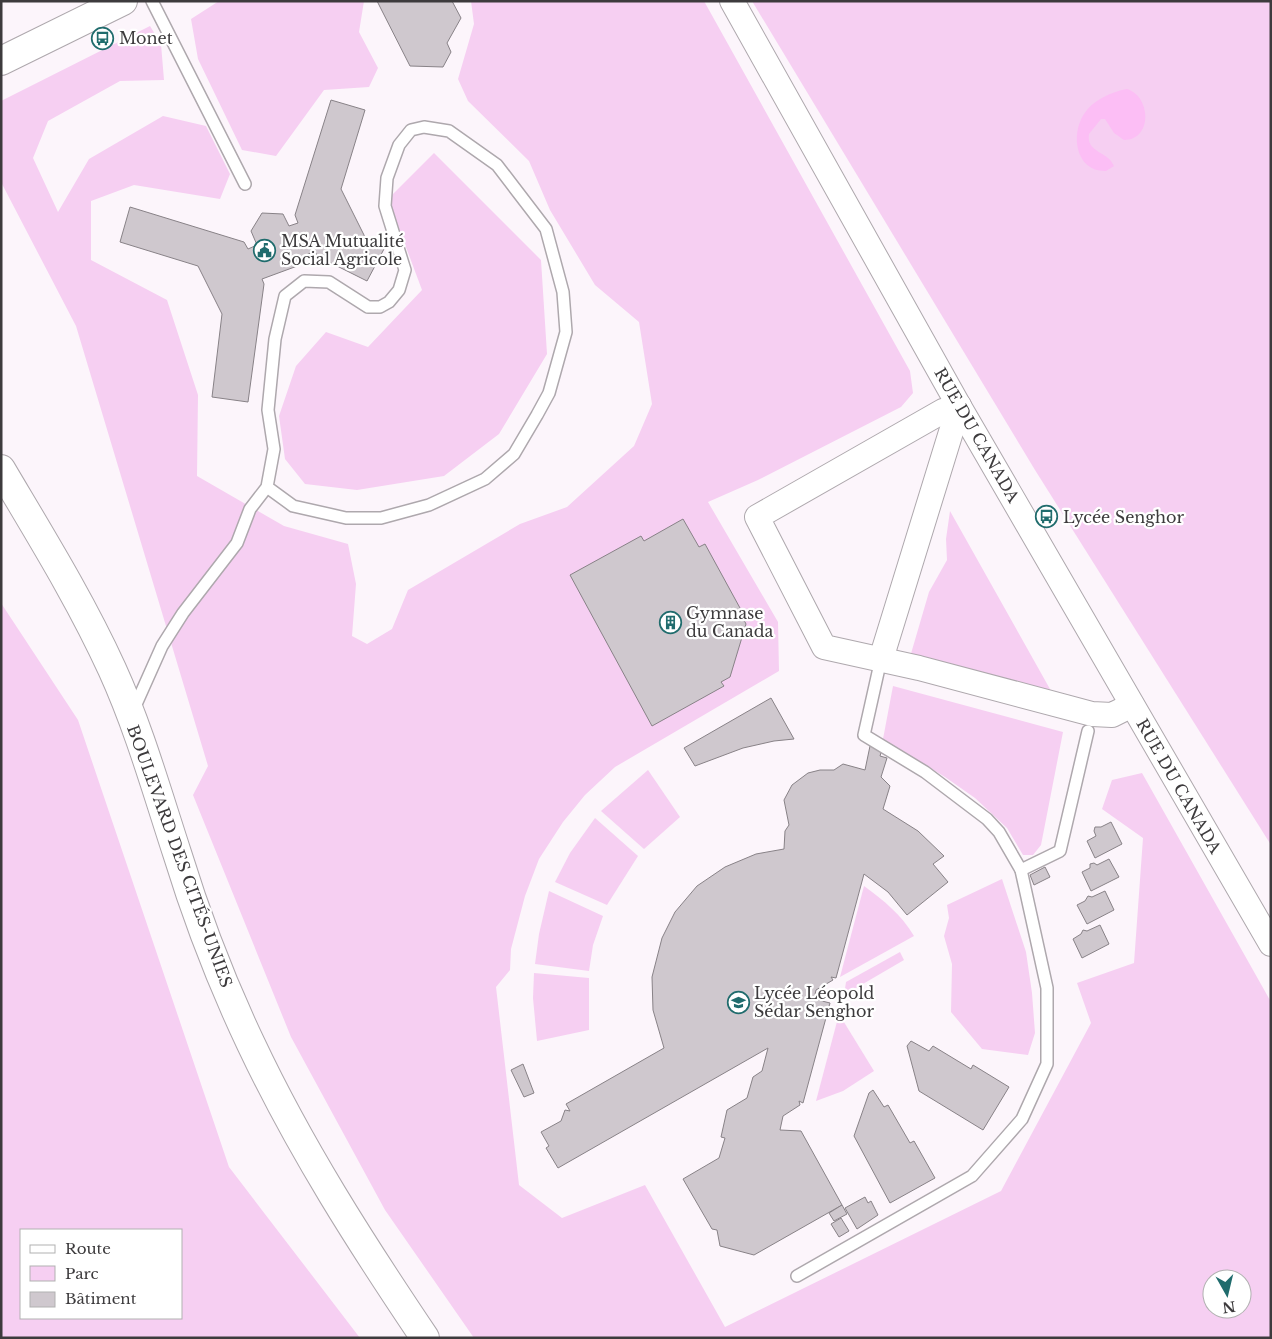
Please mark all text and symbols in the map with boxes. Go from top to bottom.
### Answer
bus stop icon: Monet [91,26,115,50]
place label: Monet [119,28,173,48]
place label: MSA Mutualité Social Agricole [281,231,404,269]
public building icon: MSA Mutualité Social Agricole [253,238,277,262]
street label: RUE DU CANADA [930,364,1024,507]
bus stop icon: Lycée Senghor [1035,505,1059,529]
place label: Lycée Senghor [1063,507,1184,527]
place label: Gymnase du Canada [686,603,773,641]
building icon: Gymnase du Canada [658,610,682,634]
street label: RUE DU CANADA [1132,715,1226,858]
street label: BOULEVARD DES CITÉS-UNIES [123,722,237,990]
place label: Lycée Léopold Sédar Senghor [754,983,875,1021]
school or university icon: Lycée Léopold Sédar Senghor [726,990,750,1014]
legend [20,1229,182,1319]
text: Route [65,1239,111,1258]
text: Parc [65,1264,98,1283]
north arrow [1202,1269,1252,1319]
text: Bâtiment [65,1289,137,1308]
text: N [1221,1297,1237,1317]

